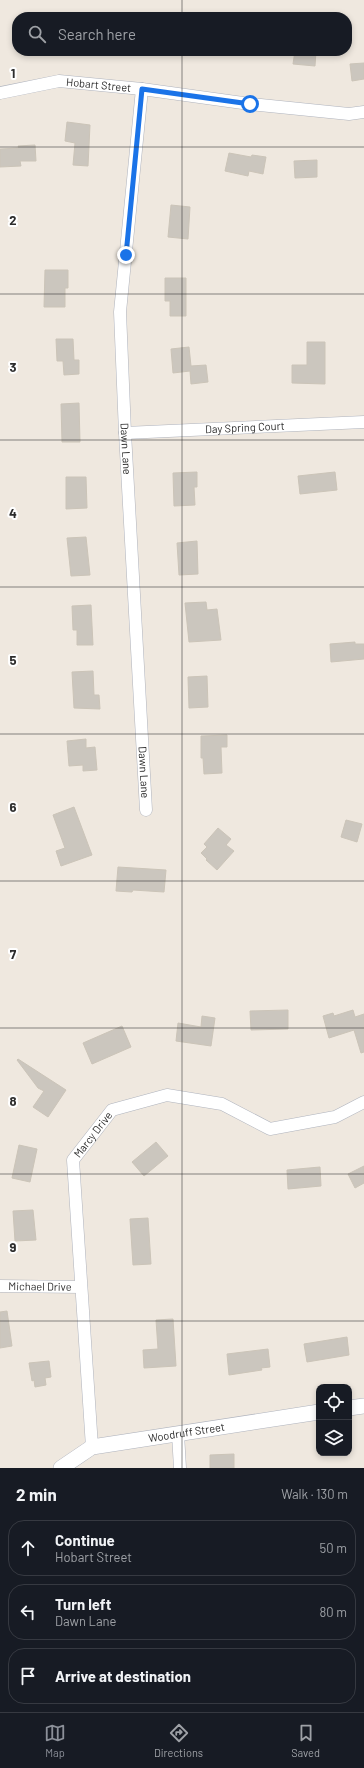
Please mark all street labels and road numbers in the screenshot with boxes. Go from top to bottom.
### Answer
street label: Hobart Street [66,75,132,94]
street label: Day Spring Court [205,419,285,435]
street label: Dawn Lane [119,423,134,475]
street label: Dawn Lane [136,746,152,799]
street label: Marcy Drive [70,1108,115,1160]
street label: Michael Drive [8,1279,72,1293]
street label: Woodruff Street [147,1420,226,1444]

